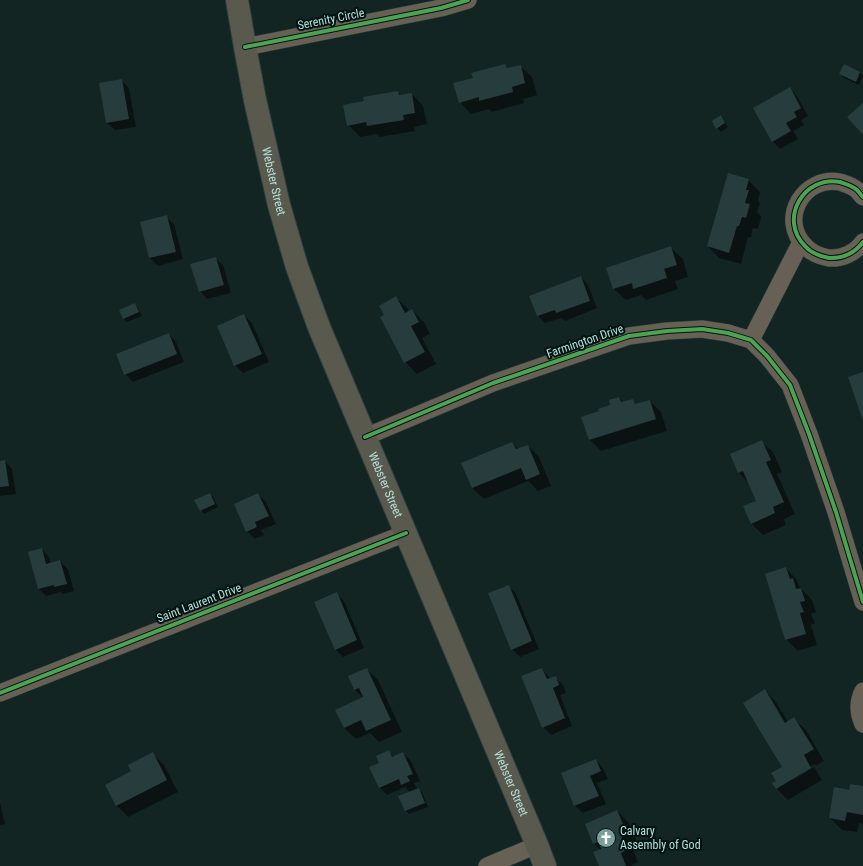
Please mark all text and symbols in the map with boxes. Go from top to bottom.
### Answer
street label: Serenity Circle [296,6,366,32]
street label: Webster Street [259,146,289,218]
street label: Farmington Drive [545,321,626,361]
street label: Webster Street [365,450,406,520]
street label: Saint Laurent Drive [155,580,244,626]
street label: Webster Street [491,749,531,819]
place label: Calvary Assembly of God [620,824,701,852]
church icon: Calvary Assembly of God [595,827,617,849]

